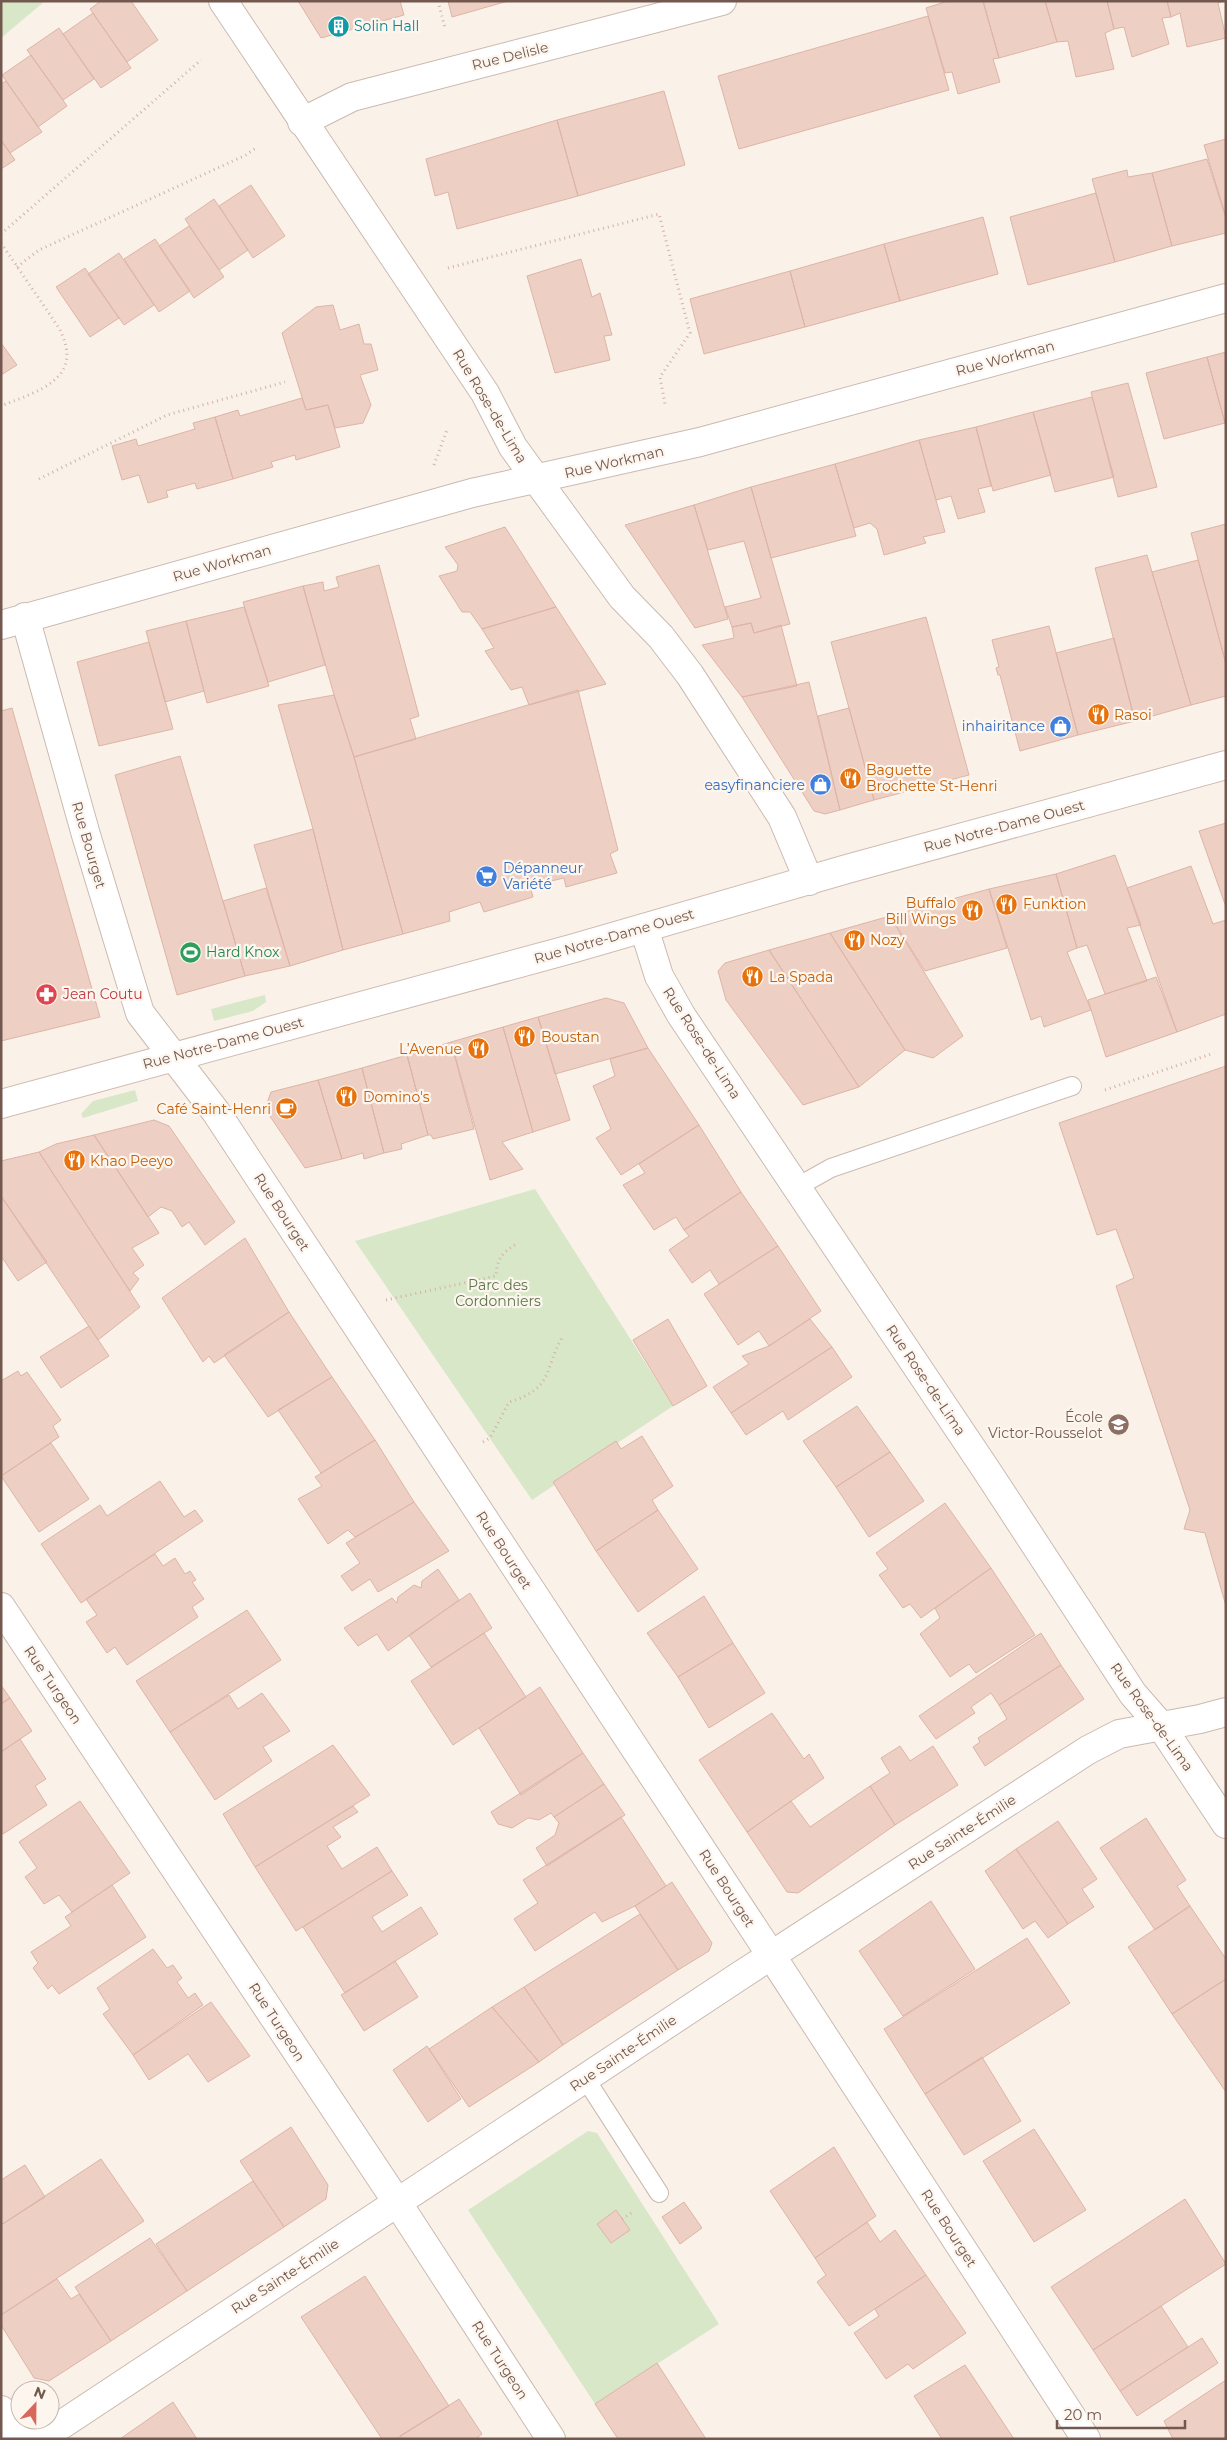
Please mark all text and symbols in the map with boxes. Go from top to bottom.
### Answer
building icon: Solin Hall [326,14,350,38]
place label: Solin Hall [354,17,419,35]
street label: Rue Delisle [470,38,550,74]
street label: Rue Workman [954,336,1056,380]
street label: Rue Rose-de-Lima [449,346,531,466]
street label: Rue Workman [562,442,666,482]
street label: Rue Workman [171,540,273,586]
restaurant icon: Rasoi [1086,703,1110,727]
place label: Rasoi [1114,706,1152,724]
shop icon: inhairitance [1049,714,1073,738]
place label: inhairitance [962,717,1045,735]
place label: Baguette Brochette St-Henri [866,761,998,795]
restaurant icon: Baguette Brochette St-Henri [838,766,862,790]
shop icon: easyfinanciere [809,773,833,797]
place label: easyfinanciere [704,776,805,794]
street label: Rue Notre-Dame Ouest [922,796,1087,856]
street label: Rue Bourget [68,799,110,891]
place label: Dépanneur Variété [503,859,584,893]
supermarket icon: Dépanneur Variété [475,864,499,888]
restaurant icon: Funktion [995,892,1019,916]
place label: Buffalo Bill Wings [886,894,956,928]
place label: Funktion [1023,895,1087,913]
restaurant icon: Buffalo Bill Wings [960,899,984,923]
street label: Rue Notre-Dame Ouest [532,904,696,968]
restaurant icon: Nozy [842,928,866,952]
place label: Nozy [870,931,905,949]
sports icon: Hard Knox [178,940,202,964]
place label: Hard Knox [206,943,280,961]
restaurant icon: La Spada [741,965,765,989]
place label: La Spada [769,968,833,986]
pharmacy icon: Jean Coutu [35,982,59,1006]
street label: Rue Rose-de-Lima [659,984,745,1102]
place label: Jean Coutu [62,985,143,1003]
street label: Rue Notre-Dame Ouest [141,1013,306,1073]
restaurant icon: Boustan [513,1025,537,1049]
place label: Boustan [541,1028,600,1046]
restaurant icon: L’Avenue [466,1037,490,1061]
place label: L’Avenue [399,1040,462,1058]
restaurant icon: Domino's [335,1085,359,1109]
place label: Domino's [363,1088,430,1106]
cafe icon: Café Saint-Henri [275,1097,299,1121]
place label: Café Saint-Henri [157,1100,271,1118]
restaurant icon: Khao Peeyo [62,1149,86,1173]
place label: Khao Peeyo [90,1152,173,1170]
street label: Rue Bourget [250,1170,314,1255]
park label: Parc des Cordonniers [455,1276,541,1310]
street label: Rue Rose-de-Lima [882,1321,970,1439]
place label: École Victor-Rousselot [988,1408,1103,1442]
school or university icon: École Victor-Rousselot [1107,1413,1131,1437]
street label: Rue Bourget [472,1508,536,1593]
street label: Rue Turgeon [20,1642,86,1728]
street label: Rue Rose-de-Lima [1106,1659,1198,1775]
street label: Rue Sainte-Émilie [905,1790,1019,1874]
street label: Rue Bourget [695,1846,759,1931]
street label: Rue Turgeon [245,1979,309,2065]
street label: Rue Sainte-Émilie [566,2011,680,2095]
street label: Rue Bourget [917,2186,981,2271]
street label: Rue Sainte-Émilie [228,2234,342,2318]
street label: Rue Turgeon [468,2317,532,2403]
north arrow [10,2380,60,2430]
text: N [31,2382,48,2403]
scale bar [1057,2398,1184,2430]
text: 20 m [1064,2405,1102,2424]

